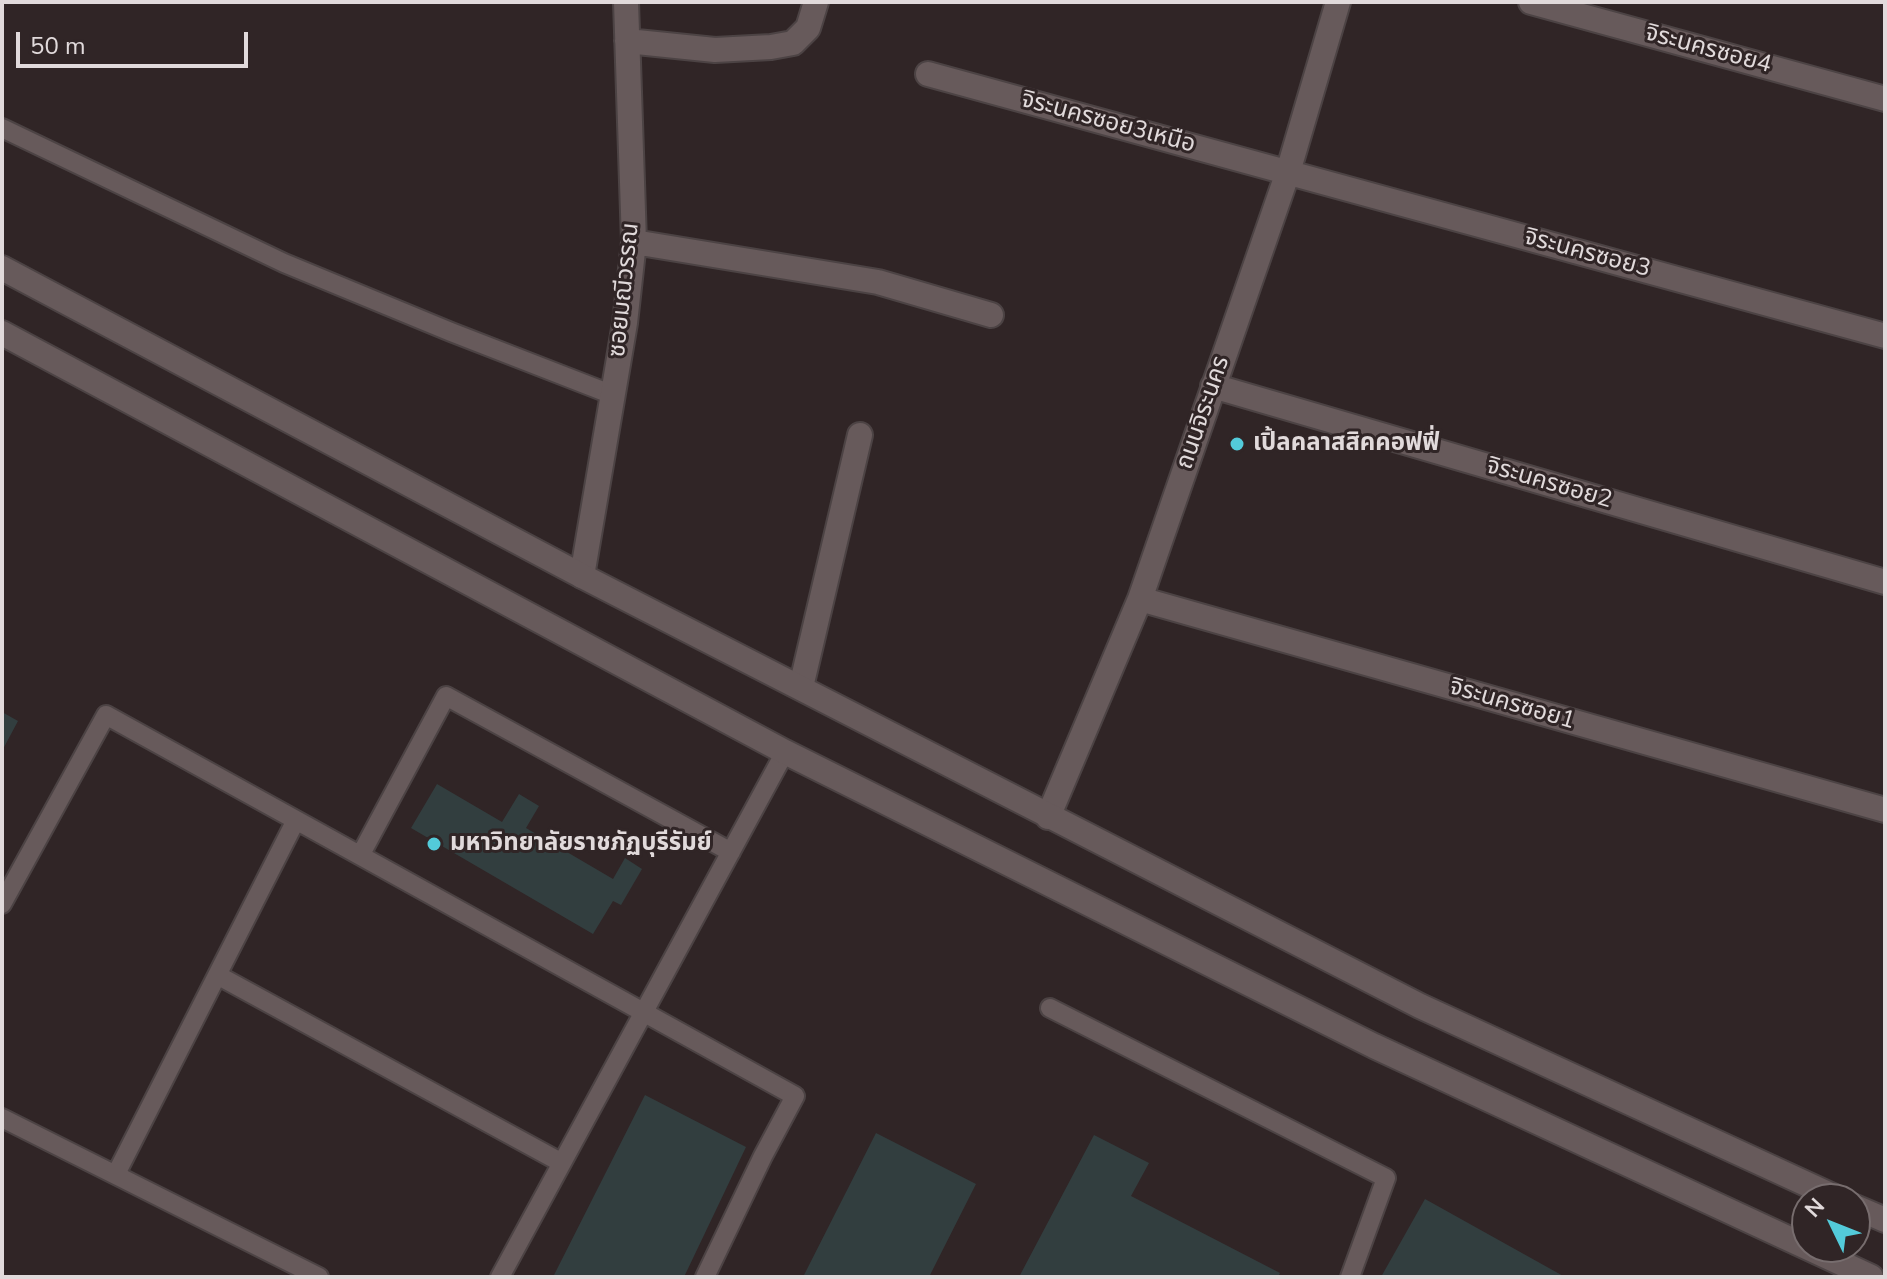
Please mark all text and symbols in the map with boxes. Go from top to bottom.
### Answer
scale bar [20,16,252,66]
street label: จิระนครซอย4 [1642,19,1774,81]
text: 50 m [30,30,86,62]
street label: จิระนครซอย3เหนือ [1018,86,1198,160]
street label: ซอยมณีวรรณ [604,221,646,359]
street label: จิระนครซอย3 [1521,223,1653,285]
street label: ถนนจิระนคร [1171,353,1237,473]
place label: เปิ้ลคลาสสิคคอฟฟี่ [1253,430,1440,458]
marker: เปิ้ลคลาสสิคคอฟฟี่ [1228,435,1246,453]
street label: จิระนครซอย2 [1483,452,1615,516]
street label: จิระนครซอย1 [1446,673,1578,737]
place label: มหาวิทยาลัยราชภัฏบุรีรัมย์ [450,830,712,858]
marker: มหาวิทยาลัยราชภัฏบุรีรัมย์ [425,835,443,853]
north arrow [1791,1183,1871,1263]
text: N [1798,1192,1831,1224]

